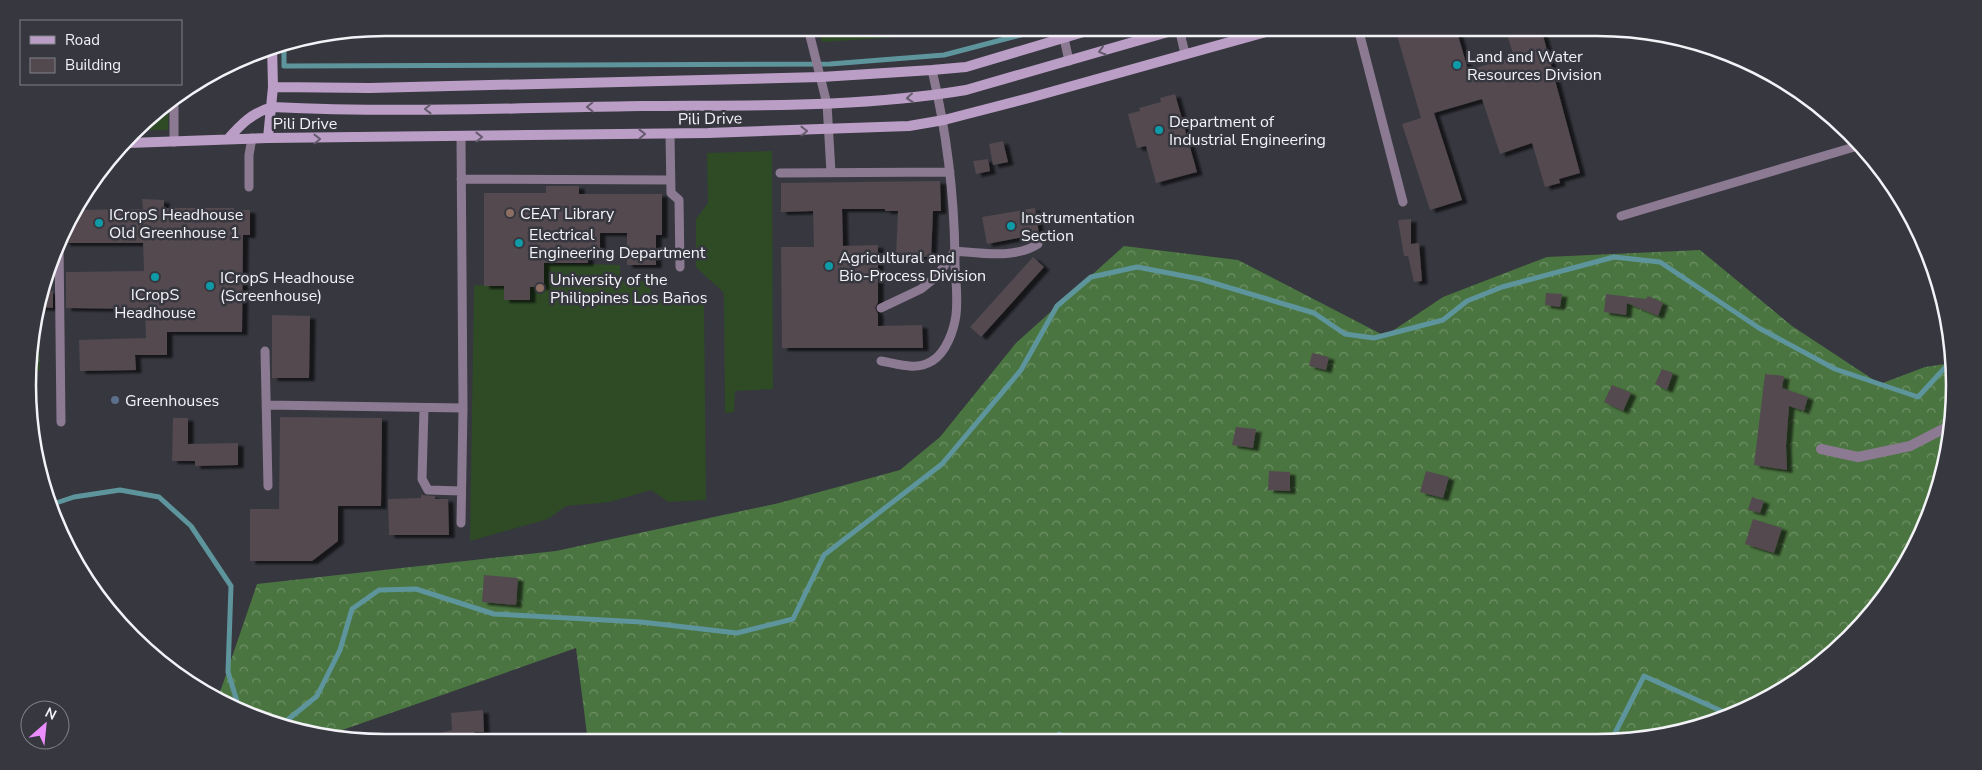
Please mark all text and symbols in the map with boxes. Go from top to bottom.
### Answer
legend [20,20,182,85]
text: Road [65,30,100,50]
one-way arrow [1098,46,1106,56]
place label: Land and Water Resources Division [1467,46,1602,86]
text: Building [65,55,121,75]
marker: Land and Water Resources Division [1451,59,1463,71]
one-way arrow [906,92,914,103]
one-way arrow [586,102,594,112]
one-way arrow [424,104,432,115]
street label: Pili Drive [678,107,742,131]
place label: Department of Industrial Engineering [1169,111,1326,151]
street label: Pili Drive [273,113,337,135]
marker: Department of Industrial Engineering [1153,124,1165,136]
one-way arrow [800,126,808,136]
one-way arrow [638,129,646,139]
one-way arrow [476,131,484,142]
one-way arrow [314,134,321,144]
place label: CEAT Library [520,203,615,225]
place label: ICropS Headhouse Old Greenhouse 1 [109,204,243,244]
marker: CEAT Library [504,207,516,219]
place label: Instrumentation Section [1021,207,1135,247]
marker: ICropS Headhouse Old Greenhouse 1 [93,217,105,229]
marker: Instrumentation Section [1005,220,1017,232]
place label: Electrical Engineering Department [529,224,706,264]
marker: Electrical Engineering Department [513,237,525,249]
place label: Agricultural and Bio-Process Division [839,247,986,287]
marker: Agricultural and Bio-Process Division [823,260,835,272]
place label: ICropS Headhouse (Screenhouse) [220,267,354,307]
place label: University of the Philippines Los Baños [550,269,707,309]
marker: ICropS Headhouse [149,271,161,283]
marker: ICropS Headhouse (Screenhouse) [204,280,216,292]
marker: University of the Philippines Los Baños [534,282,546,294]
place label: ICropS Headhouse [114,284,196,324]
place label: Greenhouses [125,390,219,412]
marker: Greenhouses [109,394,121,406]
north arrow [20,700,70,750]
text: N [42,703,60,725]

